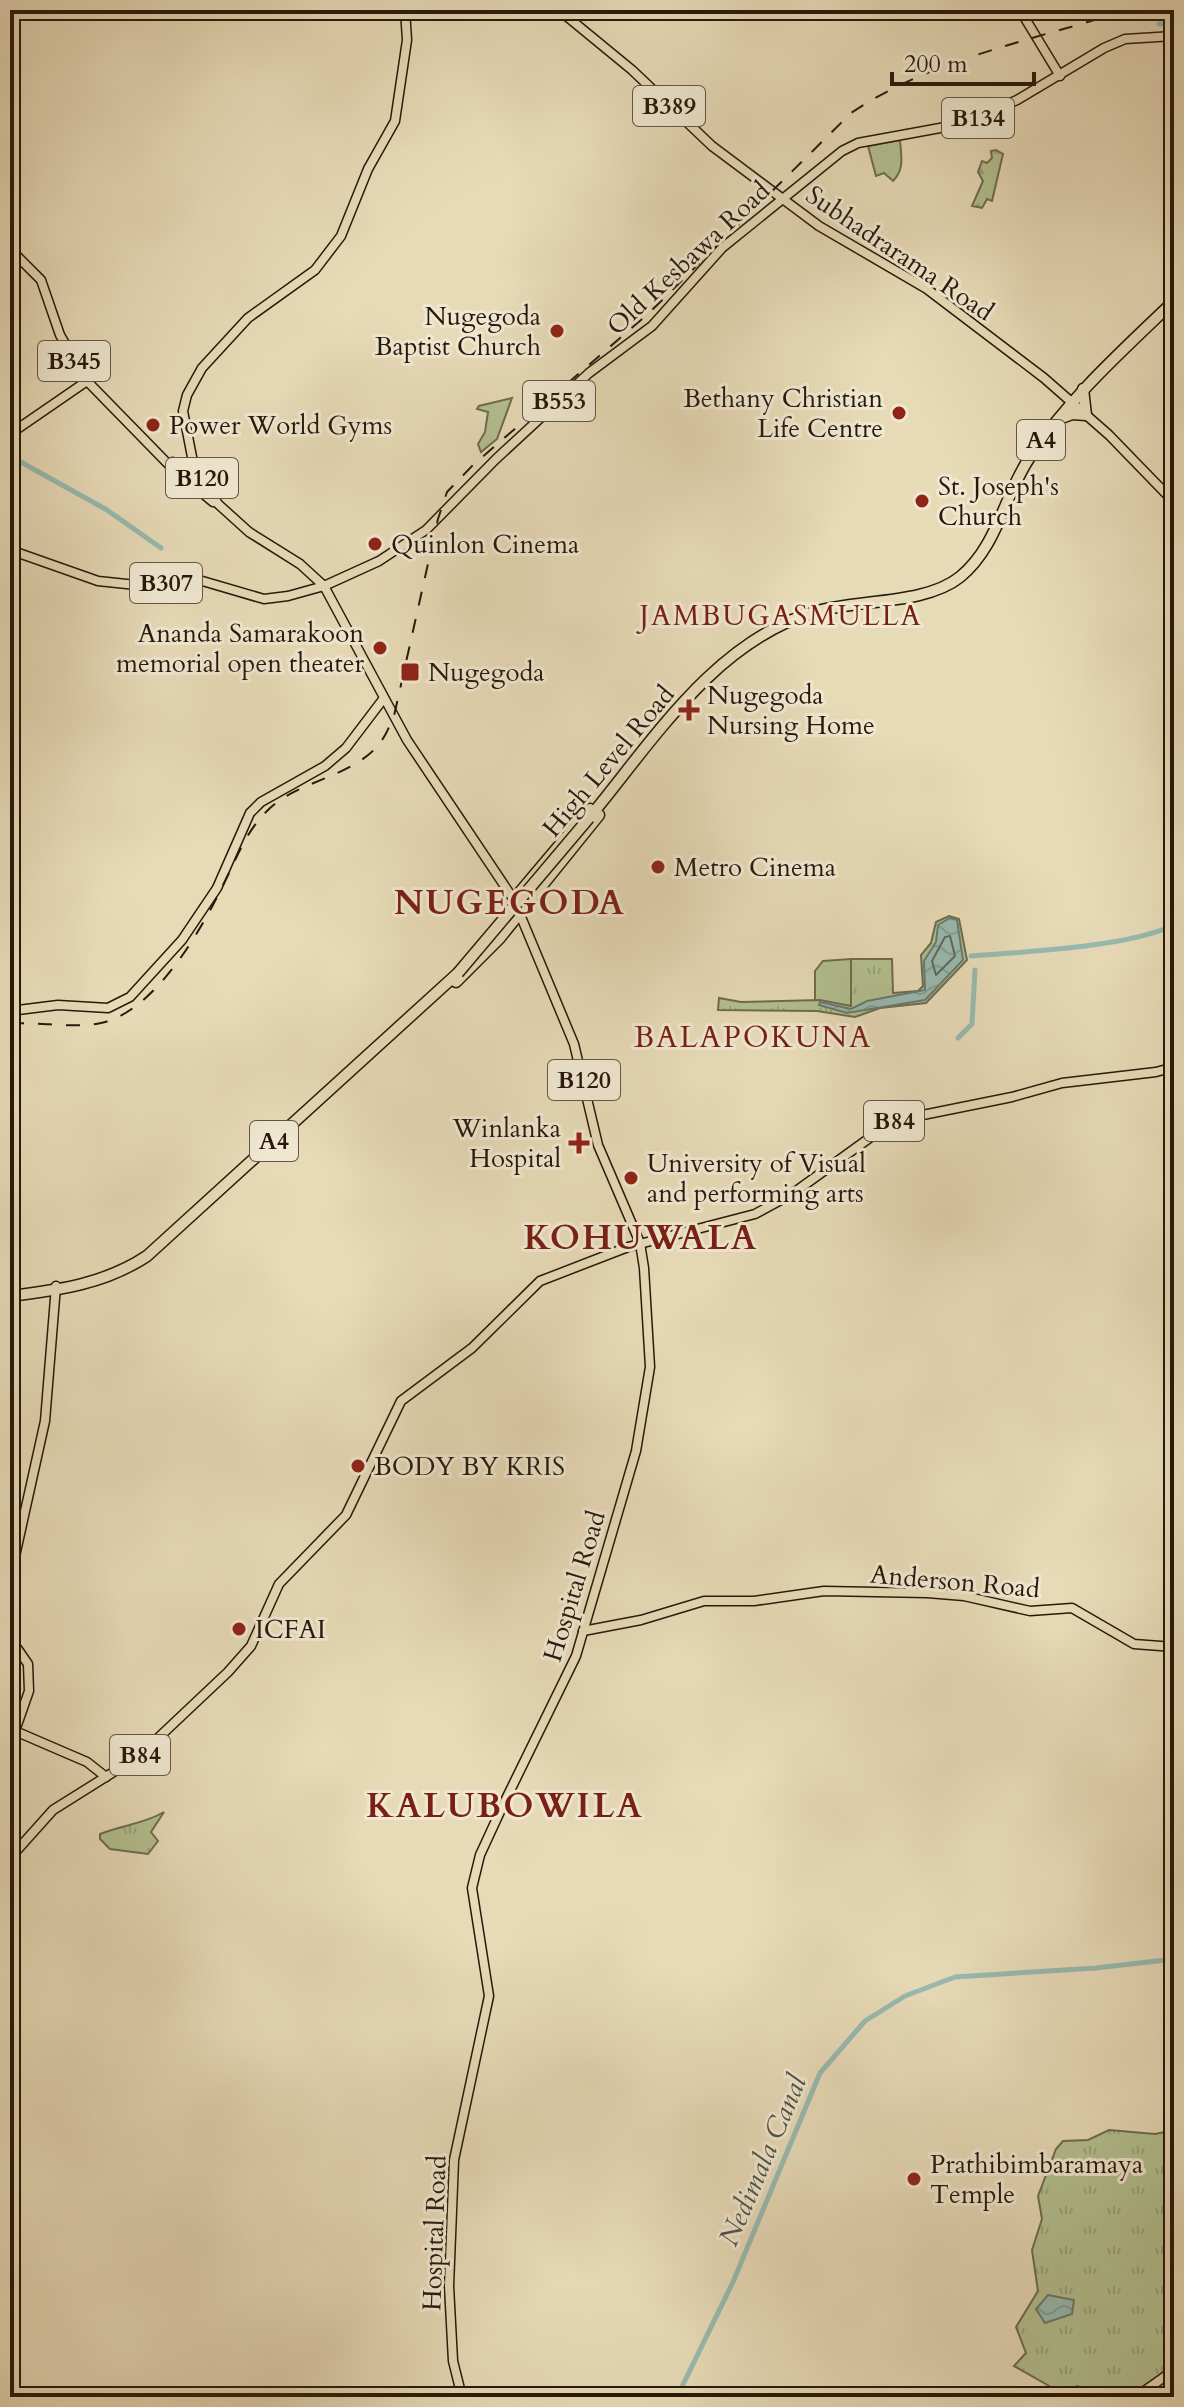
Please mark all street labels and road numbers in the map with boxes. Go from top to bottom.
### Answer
road number: B389 [633,86,705,126]
road number: B134 [942,98,1014,138]
street label: Old Kesbawa Road [599,173,778,343]
street label: Subhadrarama Road [799,178,1001,329]
road number: B345 [38,341,110,381]
road number: B553 [523,381,595,421]
road number: A4 [1017,420,1065,460]
road number: B120 [166,458,238,498]
road number: B307 [130,563,202,603]
street label: High Level Road [535,678,682,845]
road number: B120 [548,1060,620,1100]
road number: B84 [864,1101,924,1141]
road number: A4 [250,1121,298,1161]
street label: Hospital Road [535,1506,614,1666]
street label: Anderson Road [869,1557,1041,1606]
road number: B84 [110,1735,170,1775]
street label: Hospital Road [414,2154,455,2311]

